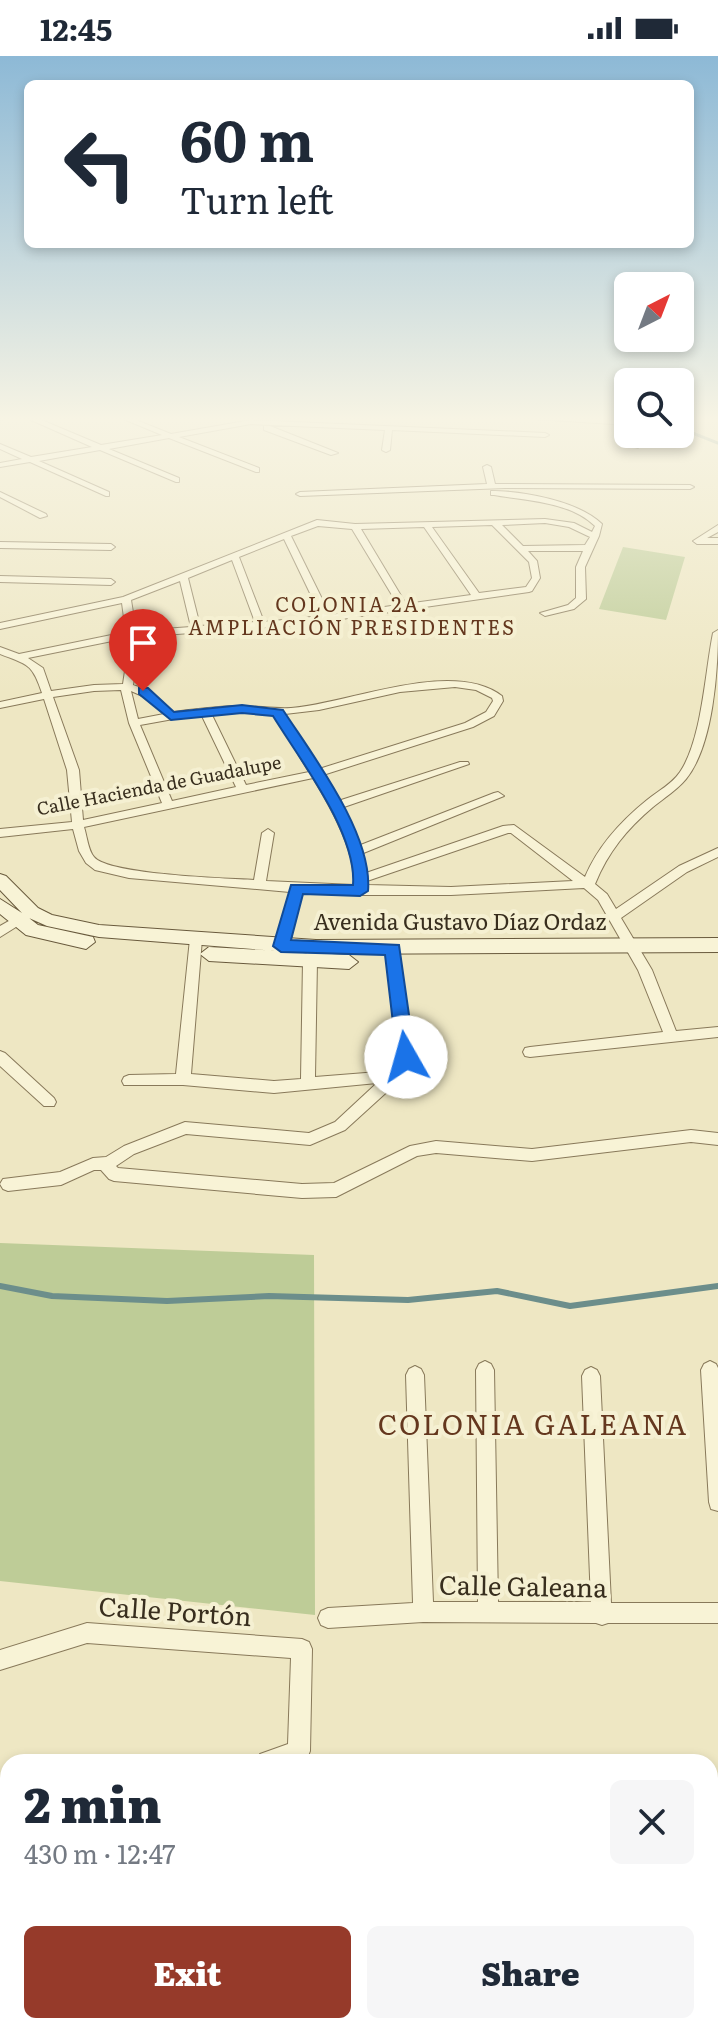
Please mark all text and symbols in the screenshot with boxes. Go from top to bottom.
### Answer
text: 12:45 [40,6,112,50]
text: 60 m [180,96,314,179]
icon: left [48,112,152,216]
text: Turn left [180,172,334,225]
north arrow [614,272,694,352]
map controls [614,272,694,448]
button: search [614,368,694,448]
district label: COLONIA 2A. AMPLIACIÓN PRESIDENTES [188,588,516,641]
pin [109,609,177,691]
icon: arrive [121,621,165,665]
street label: Calle Hacienda de Guadalupe [34,748,283,821]
street label: Avenida Gustavo Díaz Ordaz [313,904,607,937]
position arrow [364,1015,448,1099]
district label: COLONIA GALEANA [378,1402,688,1444]
street label: Calle Galeana [439,1564,607,1605]
street label: Calle Portón [97,1585,253,1634]
text: 2 min [24,1767,162,1838]
button: close [610,1780,694,1864]
text: 430 m · 12:47 [24,1833,175,1872]
button: Exit [24,1926,351,2018]
button: Share [367,1926,694,2018]

